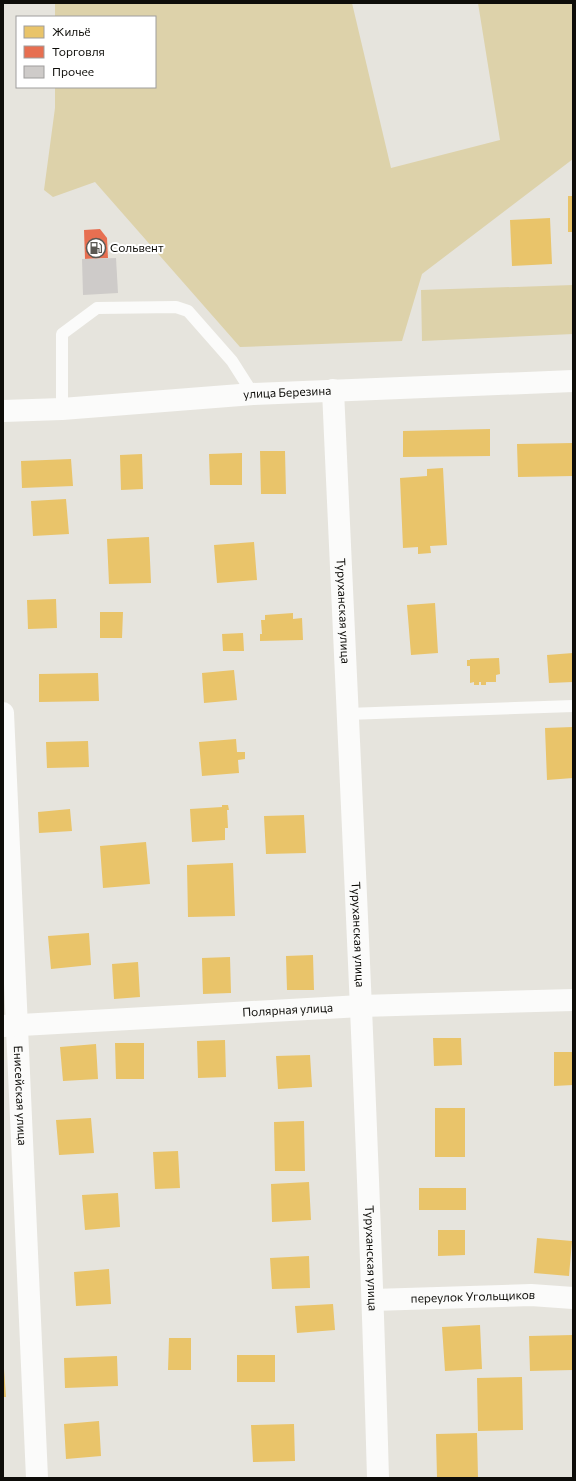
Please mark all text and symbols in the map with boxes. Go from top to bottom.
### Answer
legend [16,16,156,88]
text: Жильё [52,24,91,38]
text: Торговля [52,44,105,58]
text: Прочее [52,64,94,78]
fuel station icon: Сольвент [85,237,107,259]
place label: Сольвент [110,240,164,254]
street label: улица Березина [243,383,332,401]
street label: Туруханская улица [335,558,353,664]
street label: Туруханская улица [349,881,368,988]
street label: Полярная улица [242,1000,333,1019]
street label: Енисейская улица [12,1045,30,1146]
street label: Туруханская улица [363,1205,381,1311]
street label: переулок Угольщиков [410,1287,536,1305]

